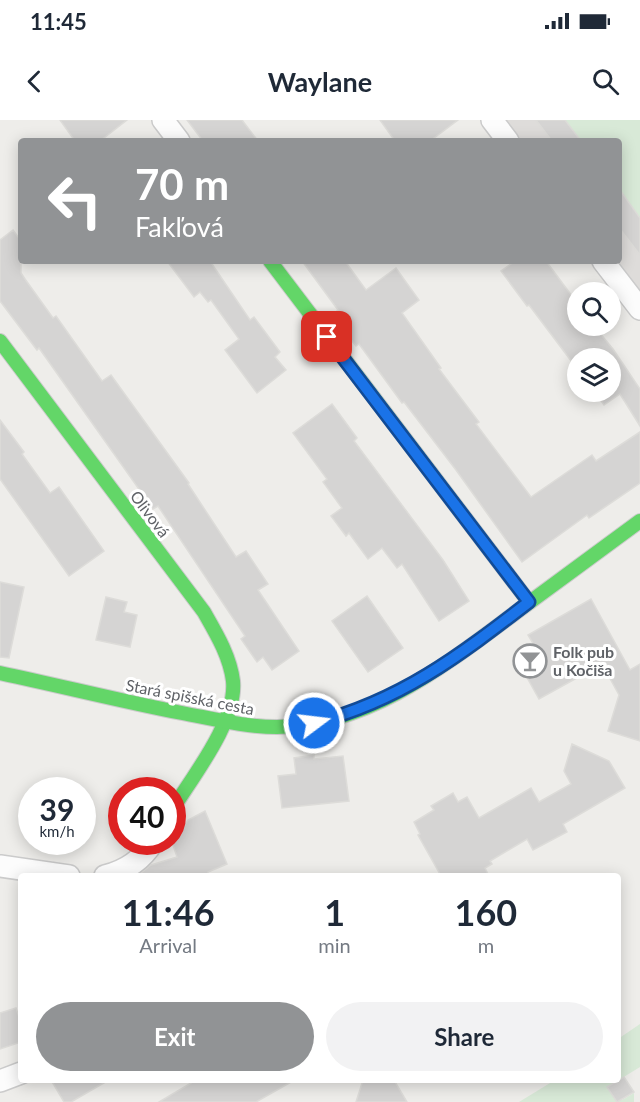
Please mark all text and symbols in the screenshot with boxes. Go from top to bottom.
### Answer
text: 11:45 [30,8,87,35]
icon: back [18,65,51,98]
text: Waylane [268,65,372,98]
icon: search [589,65,622,98]
text: 70 m [135,159,229,209]
icon: left [36,162,114,240]
text: Fakľová [135,210,224,243]
map controls [567,282,621,402]
button: search [567,282,621,336]
pin [301,311,352,362]
icon: arrive [310,320,343,353]
button: layers [567,348,621,402]
street label: Olivová [127,487,174,541]
place label: Folk pub u Kočiša [553,642,614,679]
bar icon: Folk pub u Kočiša [512,643,548,679]
street label: Stará spišská cesta [124,675,256,718]
position arrow [282,691,346,755]
speed limit sign: 40 [108,777,186,855]
text: 39 [40,791,74,827]
text: km/h [39,822,75,840]
text: 11:46 [122,890,215,934]
text: 1 [324,890,345,934]
text: 160 [455,890,517,934]
text: Arrival [139,933,197,957]
text: min [318,933,351,957]
text: m [478,933,494,957]
button: Exit [36,1002,314,1071]
button: Share [326,1002,603,1071]

